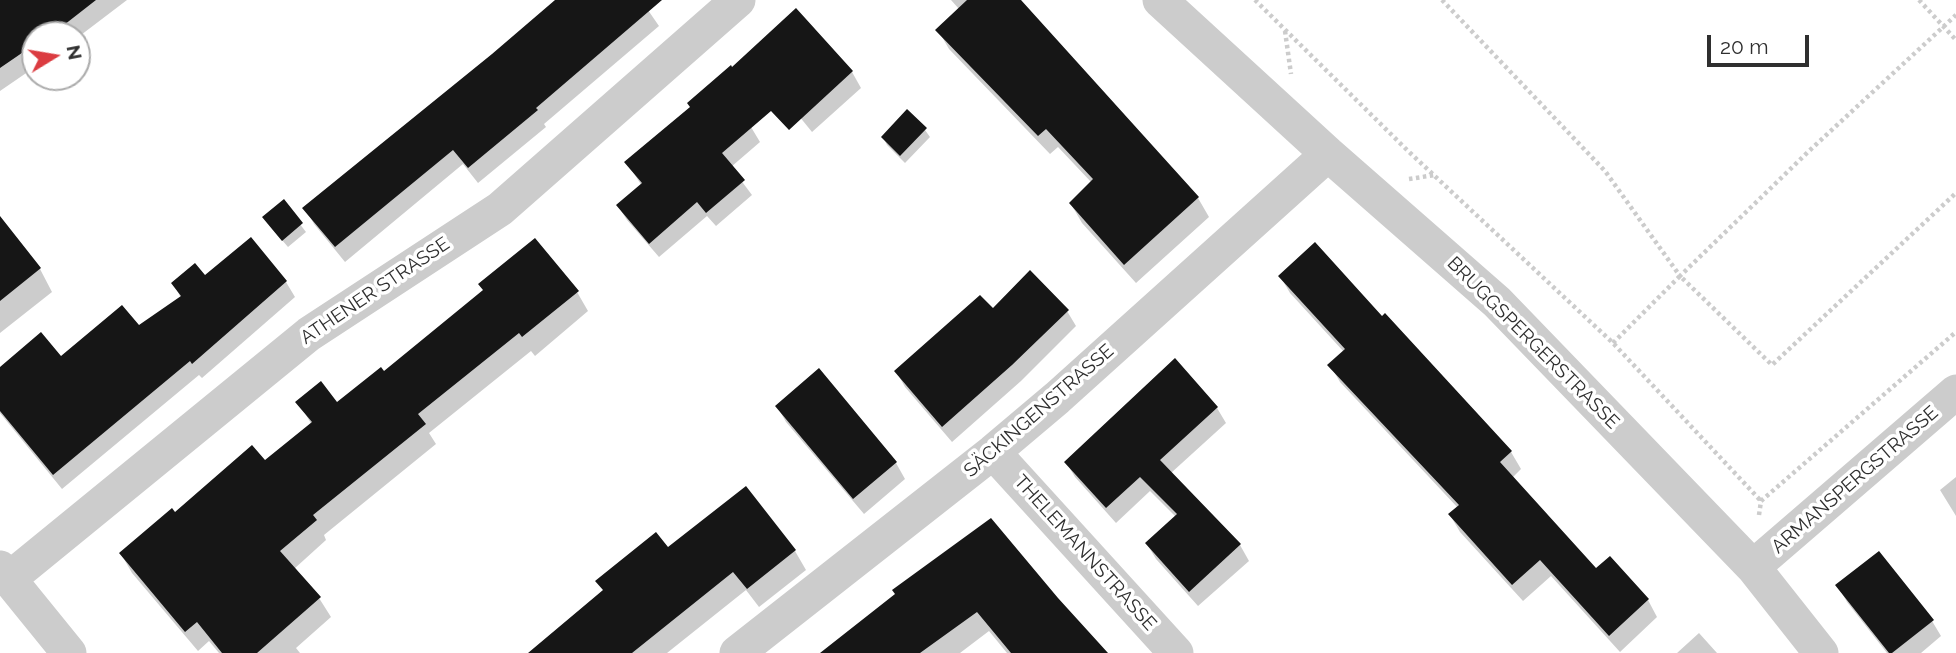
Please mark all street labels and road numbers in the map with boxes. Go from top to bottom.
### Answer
street label: ATHENER STRASSE [296,233,454,349]
street label: BRUGGSPERGERSTRASSE [1442,252,1624,434]
street label: SÄCKINGENSTRASSE [960,340,1118,482]
street label: ARMANSPERGSTRASSE [1767,401,1943,559]
street label: THELEMANNSTRASSE [1009,471,1161,635]

